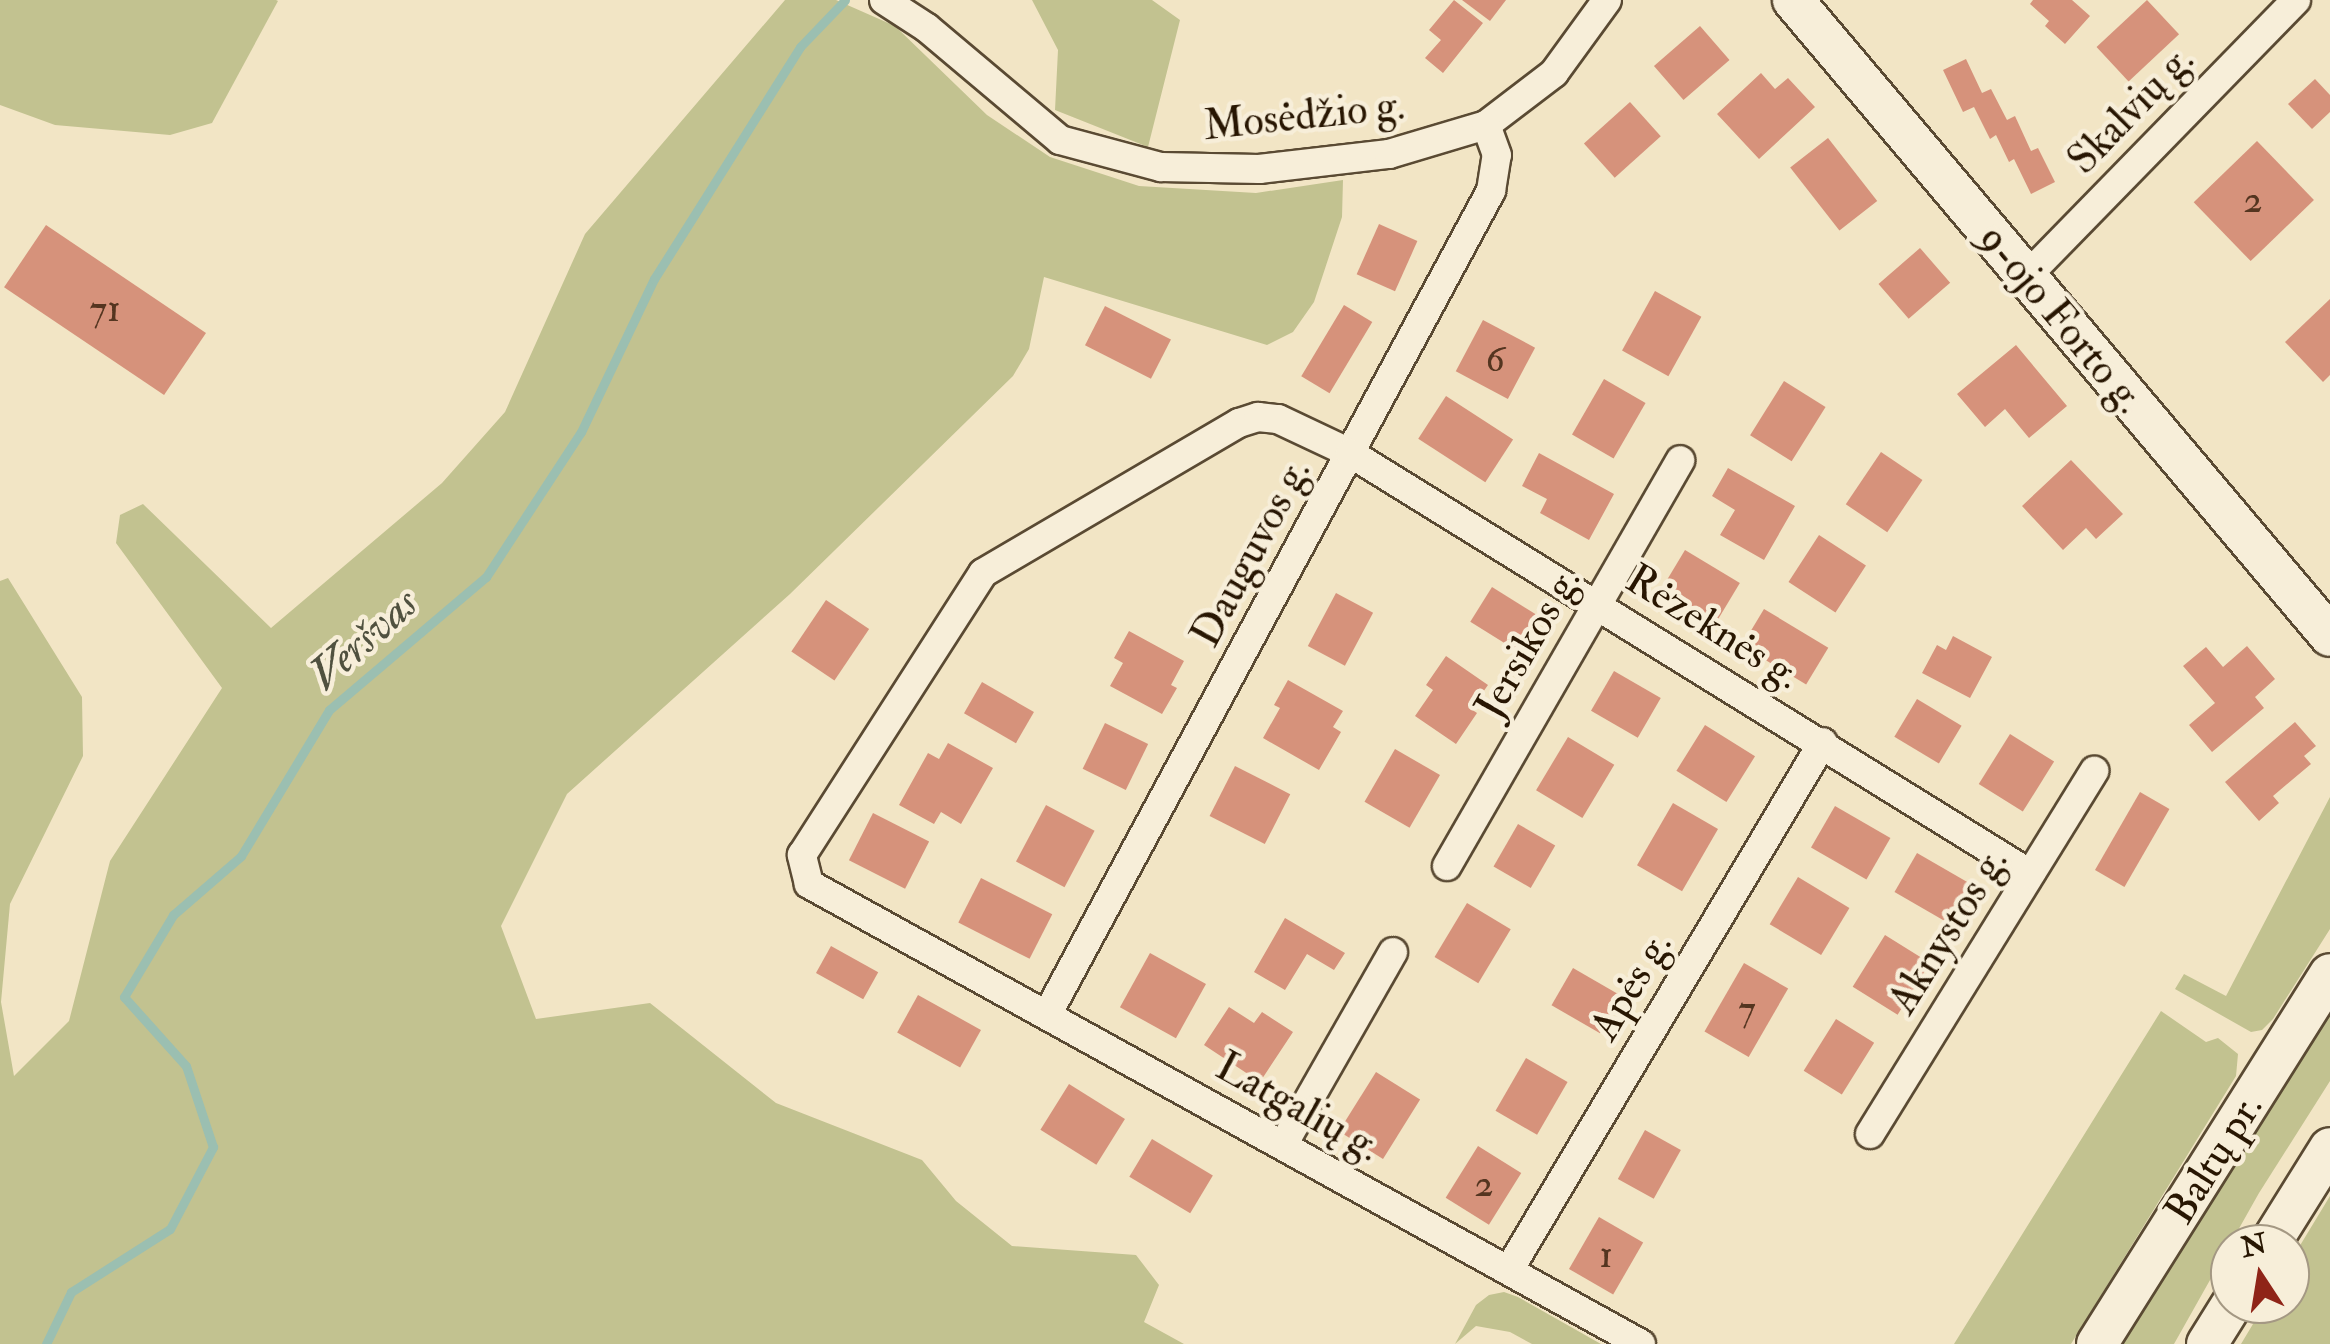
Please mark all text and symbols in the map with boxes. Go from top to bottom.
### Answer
street label: Skalvių g. [2058,35,2204,185]
street label: Mosėdžio g. [1201,80,1407,152]
house number: 2 [2243,178,2263,224]
street label: 9-ojo Forto g. [1968,214,2154,424]
house number: 71 [89,287,121,333]
house number: 6 [1485,337,1505,383]
street label: Dauguvos g. [1180,450,1322,656]
street label: Rėzeknės g. [1616,554,1810,700]
street label: Jersikos g. [1465,558,1591,728]
water label: Veršvas [298,577,430,703]
street label: Aknystos g. [1877,839,2019,1023]
street label: Apės g. [1579,923,1683,1049]
house number: 7 [1738,987,1756,1033]
street label: Latgalių g. [1207,1041,1389,1173]
street label: Baltų pr. [2155,1085,2273,1233]
house number: 2 [1474,1162,1494,1208]
north arrow [2210,1224,2310,1324]
text: N [2238,1226,2270,1266]
house number: 1 [1599,1233,1613,1279]

